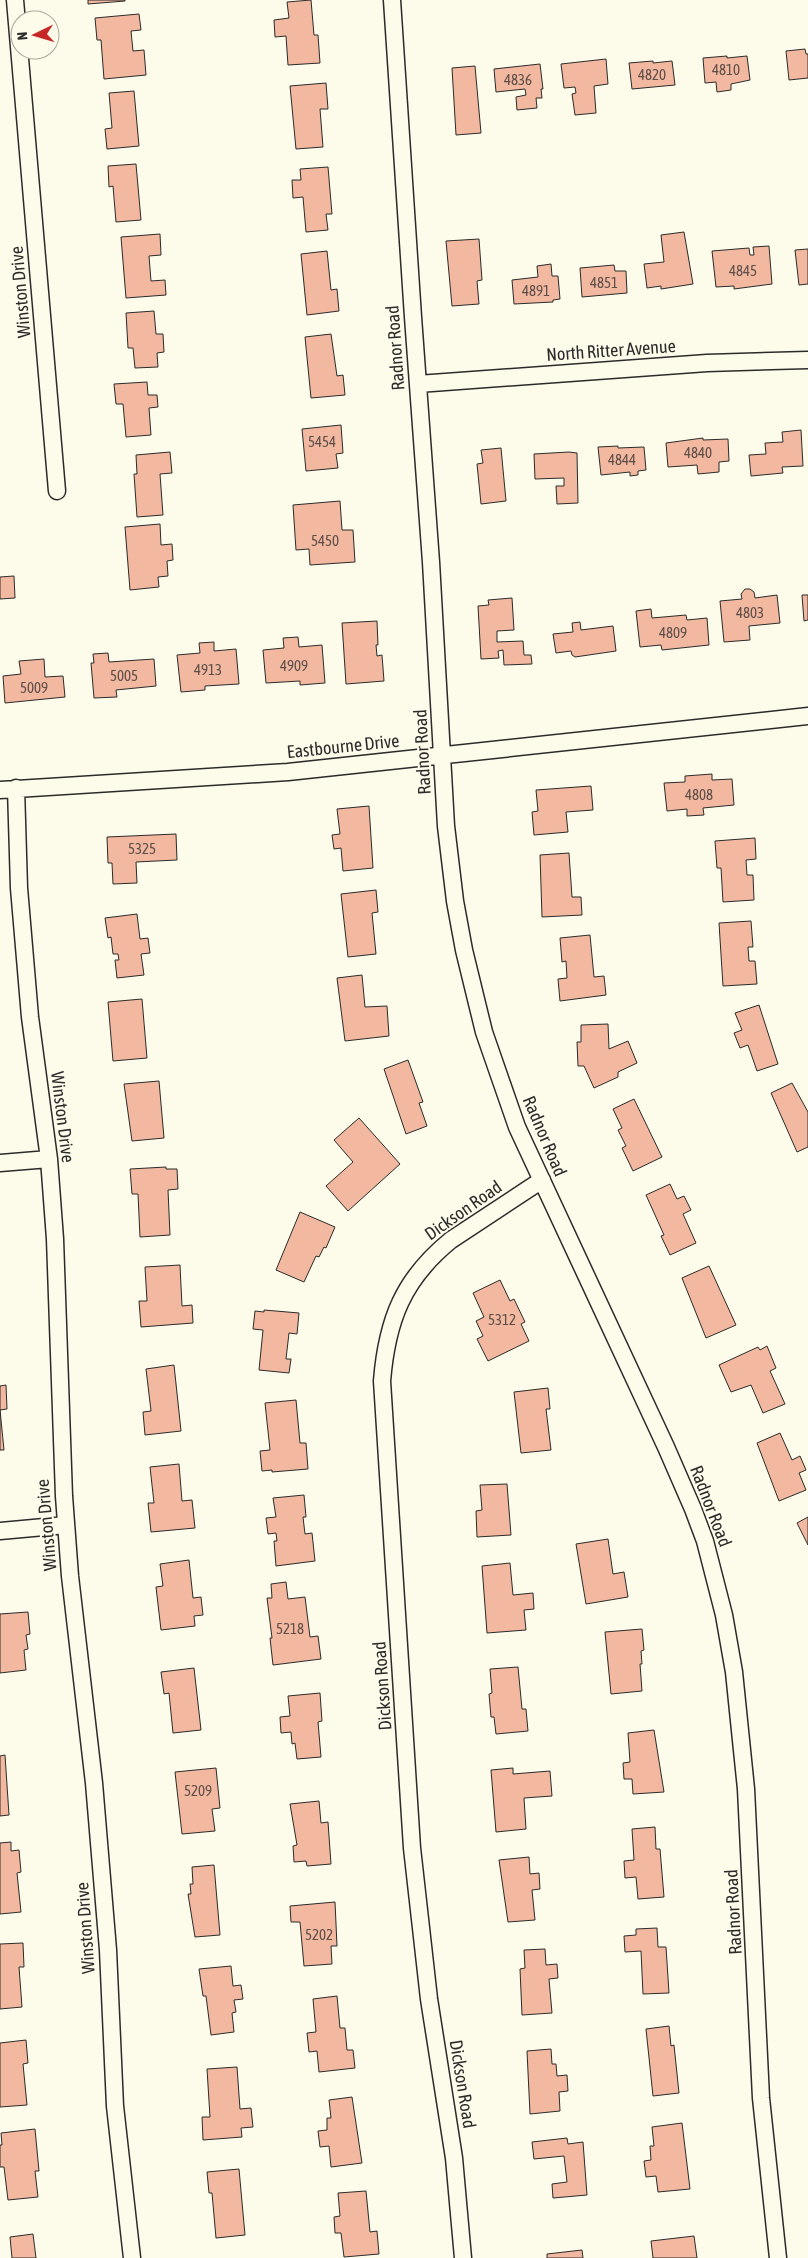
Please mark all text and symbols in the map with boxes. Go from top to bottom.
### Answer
north arrow [10,10,60,60]
text: N [14,31,30,41]
house number: 4810 [712,61,740,78]
house number: 4820 [638,66,666,83]
house number: 4836 [504,71,532,88]
street label: Winston Drive [6,245,34,339]
house number: 4845 [729,262,757,279]
house number: 4851 [590,274,618,291]
house number: 4891 [522,282,550,299]
street label: Radnor Road [382,305,408,391]
street label: North Ritter Avenue [546,335,676,365]
house number: 5454 [308,433,336,450]
house number: 4840 [684,444,712,461]
house number: 4844 [608,451,636,468]
house number: 5450 [311,532,339,549]
house number: 4803 [736,604,764,621]
house number: 4809 [659,624,687,641]
house number: 4909 [280,657,308,674]
house number: 4913 [194,661,222,678]
house number: 5005 [110,667,138,684]
house number: 5009 [20,679,48,696]
street label: Radnor Road [409,709,435,795]
street label: Eastbourne Drive [286,730,400,762]
house number: 4808 [685,786,713,803]
house number: 5325 [128,840,156,857]
street label: Winston Drive [47,1070,79,1164]
street label: Radnor Road [519,1093,571,1179]
street label: Dickson Road [420,1176,506,1244]
house number: 5312 [488,1311,516,1328]
street label: Radnor Road [686,1462,736,1550]
street label: Winston Drive [32,1478,60,1572]
house number: 5218 [276,1620,304,1637]
street label: Dickson Road [368,1641,396,1731]
house number: 5209 [184,1782,212,1799]
street label: Radnor Road [720,1869,746,1955]
street label: Winston Drive [71,1881,99,1975]
house number: 5202 [305,1926,333,1943]
street label: Dickson Road [446,2038,480,2130]

